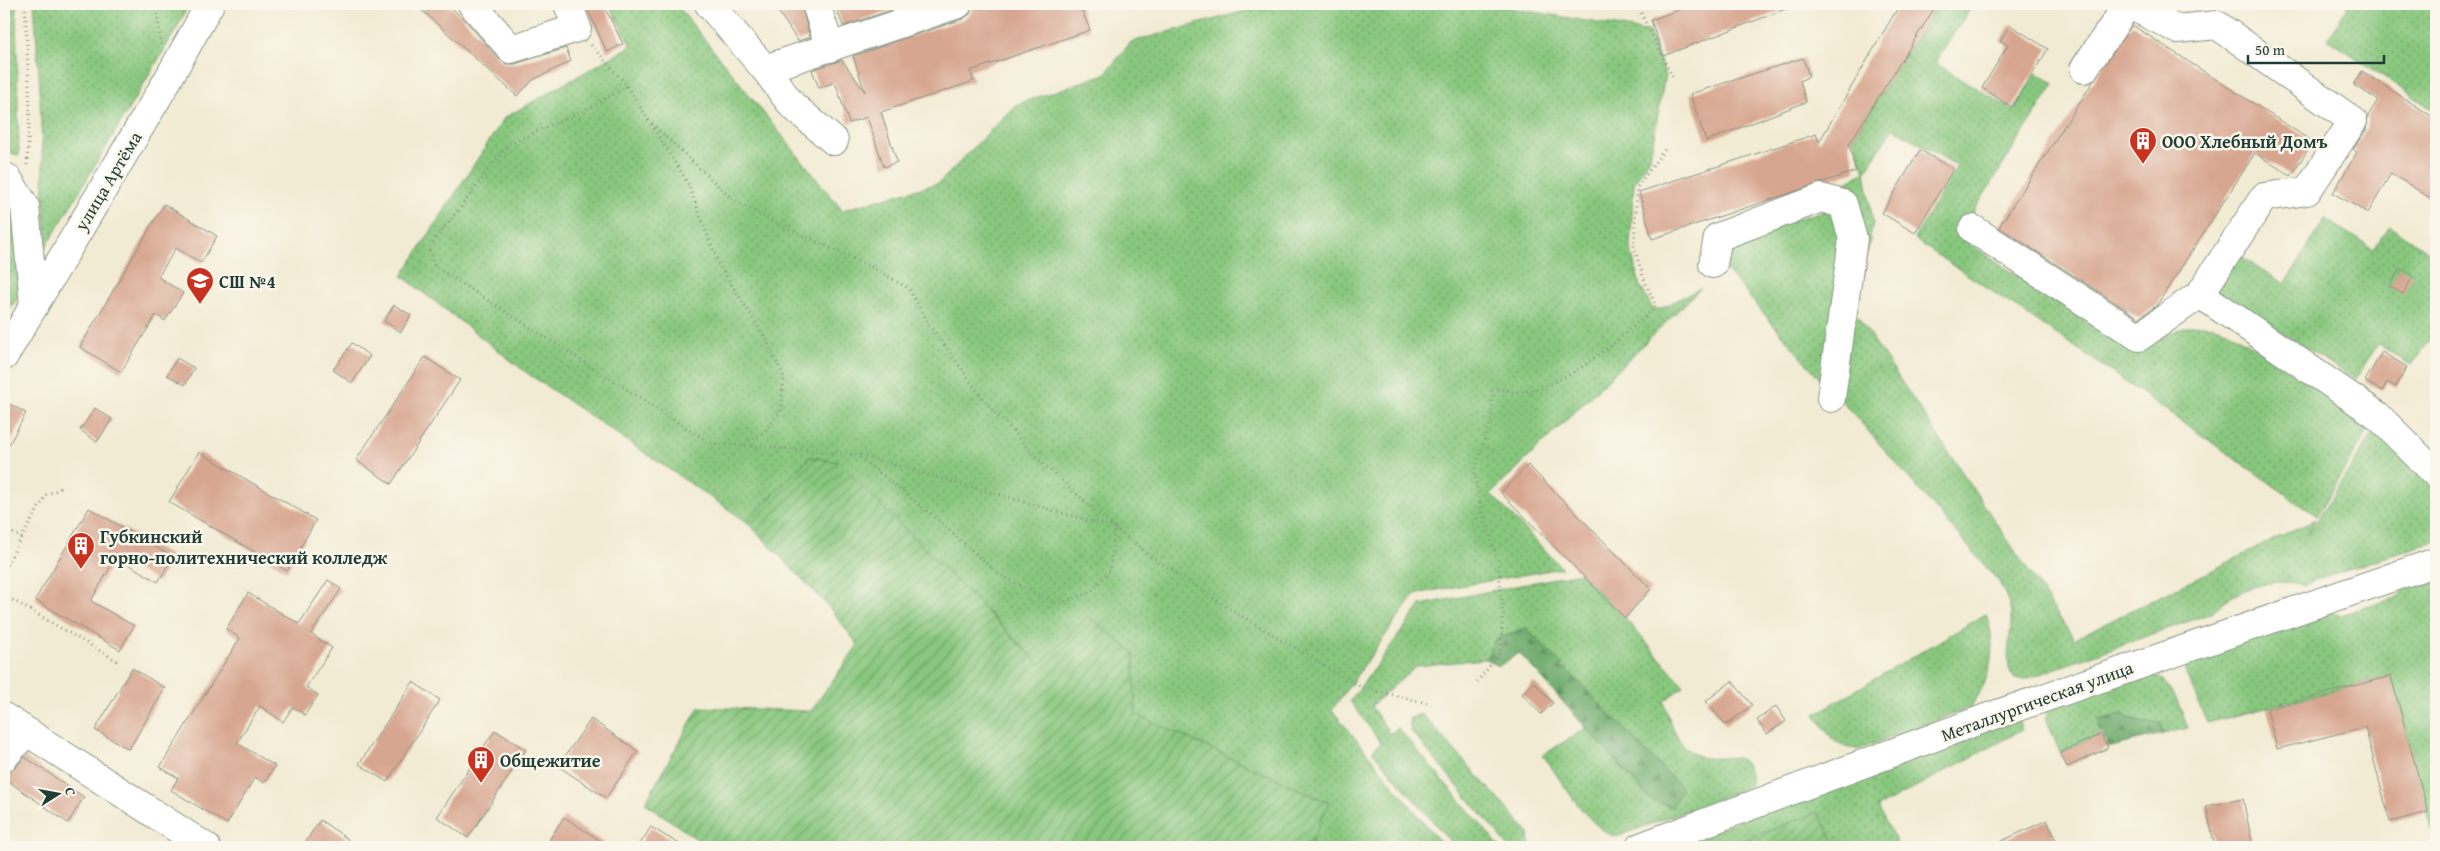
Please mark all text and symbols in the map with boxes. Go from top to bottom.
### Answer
scale bar [2248,32,2384,64]
text: 50 m [2255,39,2286,60]
street label: улица Артёма [67,126,149,237]
building icon: ООО Хлебный Домъ [2128,126,2158,165]
place label: ООО Хлебный Домъ [2162,128,2328,155]
school or university icon: СШ №4 [185,266,215,305]
place label: СШ №4 [219,268,276,295]
place label: Губкинский горно-политехнический колледж [100,523,388,571]
building icon: Губкинский горно-политехнический колледж [66,531,96,570]
street label: Металлургическая улица [1937,654,2137,748]
building icon: Общежитие [466,745,496,784]
place label: Общежитие [500,747,601,774]
north arrow [32,768,82,818]
text: С [60,786,81,797]

